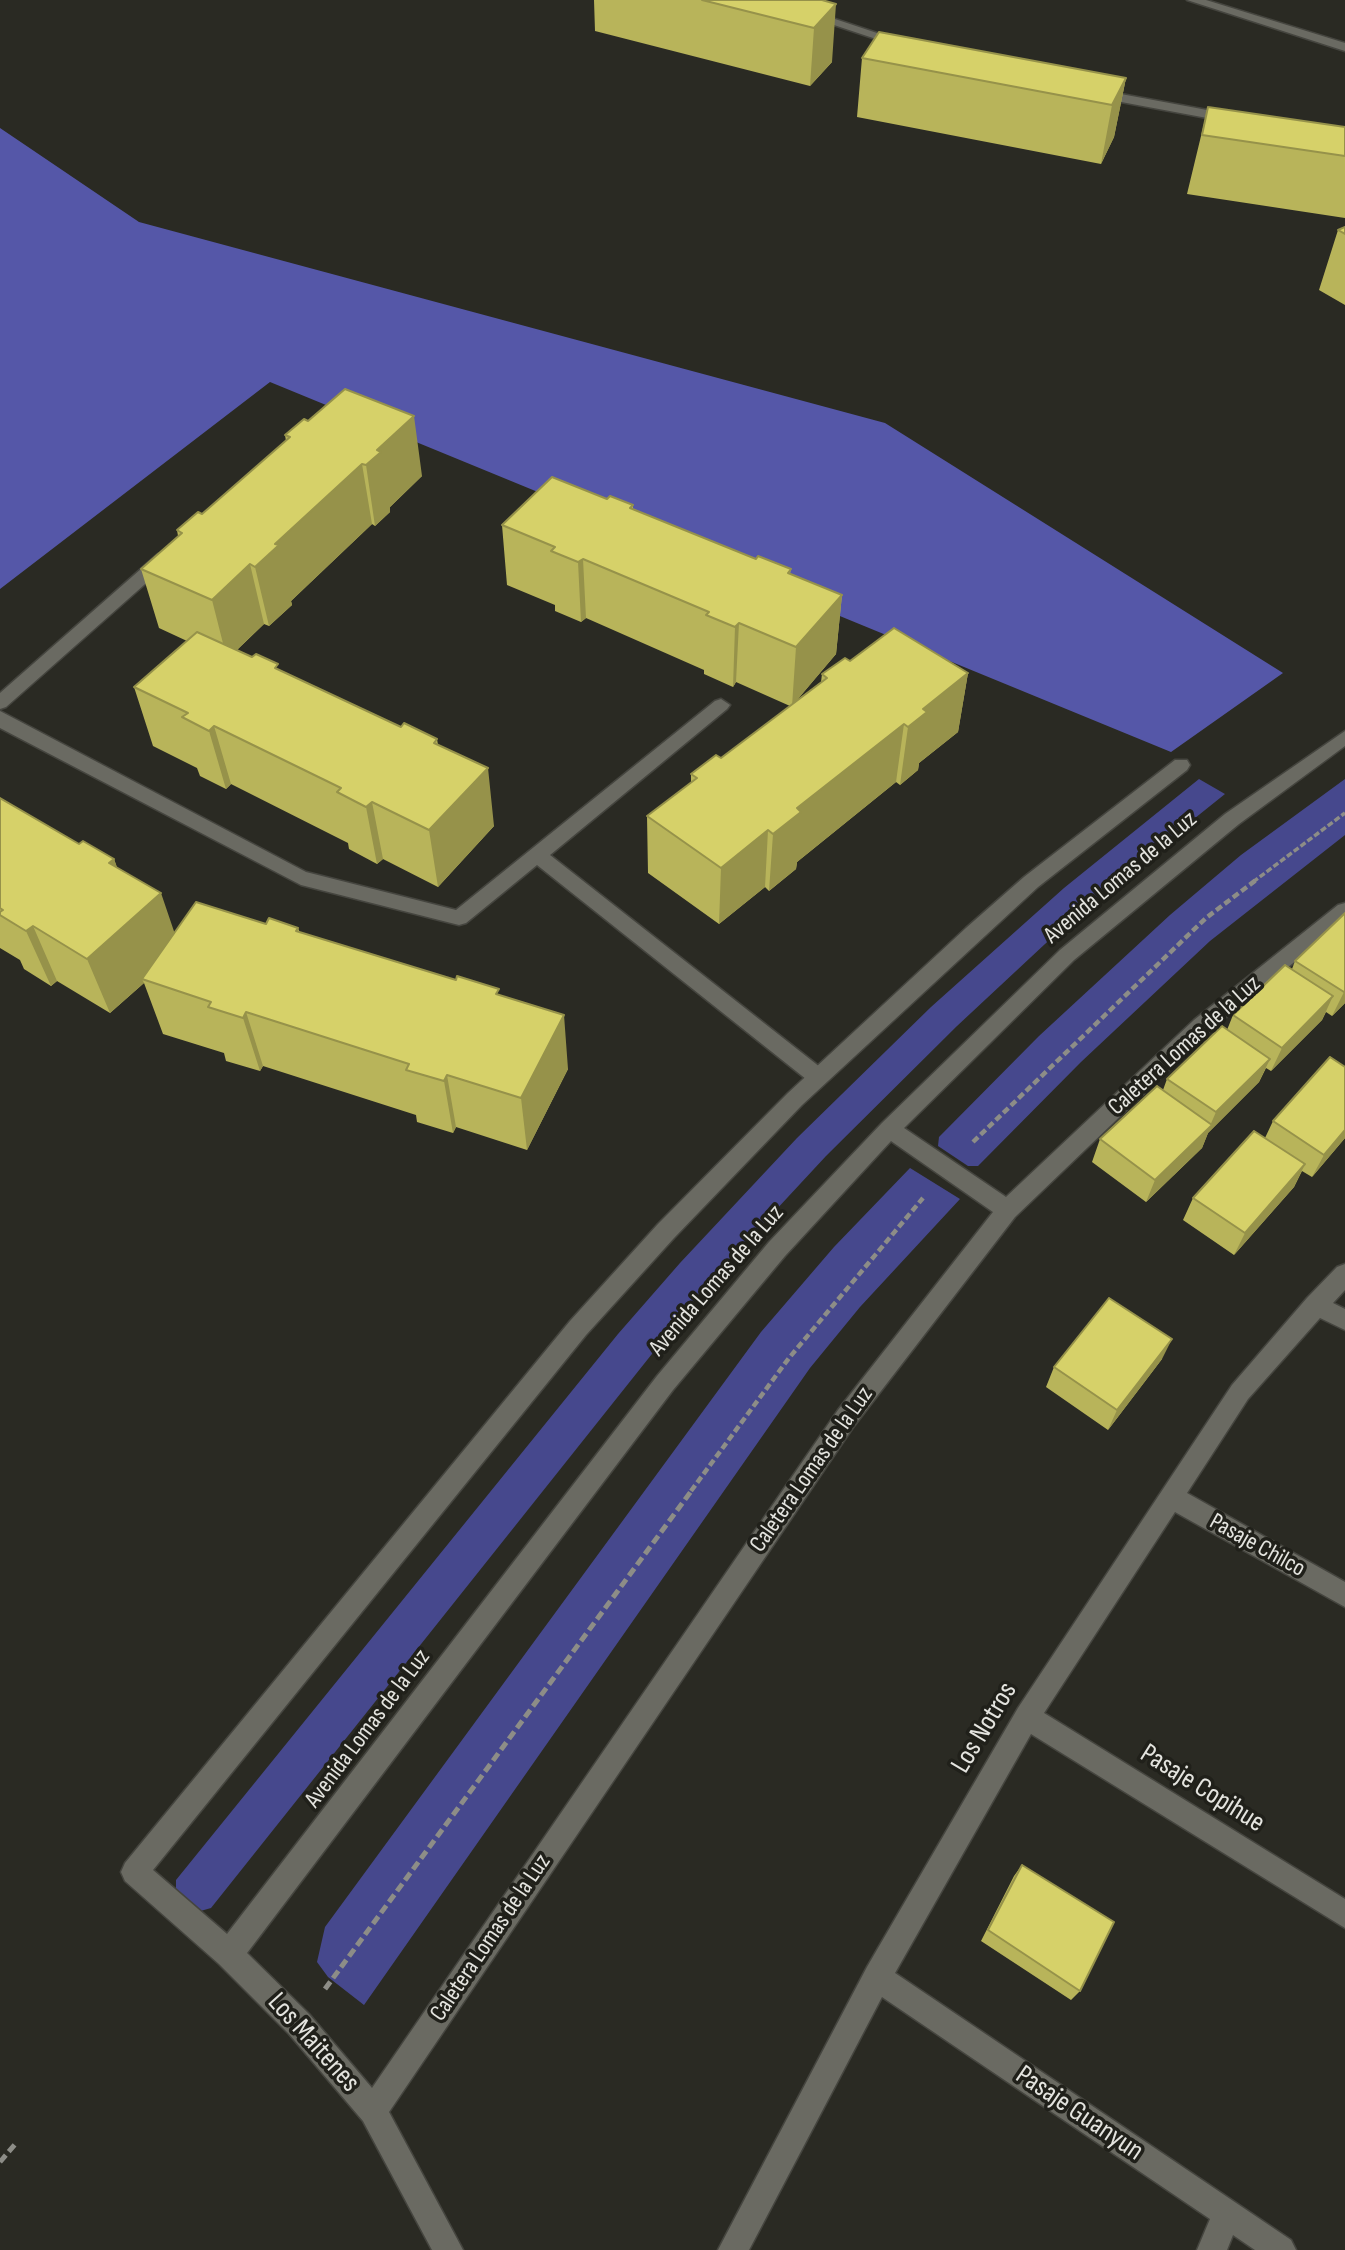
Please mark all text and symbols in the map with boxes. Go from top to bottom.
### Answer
street label: Avenida Lomas de la Luz [1039,806,1203,950]
street label: Caletera Lomas de la Luz [1103,970,1267,1122]
street label: Avenida Lomas de la Luz [644,1200,790,1362]
street label: Caletera Lomas de la Luz [744,1382,880,1558]
street label: Pasaje Chilco [1204,1508,1310,1584]
street label: Avenida Lomas de la Luz [299,1644,437,1814]
street label: Los Notros [945,1677,1025,1779]
street label: Pasaje Copihue [1134,1738,1270,1840]
street label: Caletera Lomas de la Luz [425,1849,557,2027]
street label: Los Maitenes [260,1987,366,2099]
street label: Pasaje Guanyun [1009,2059,1149,2169]

